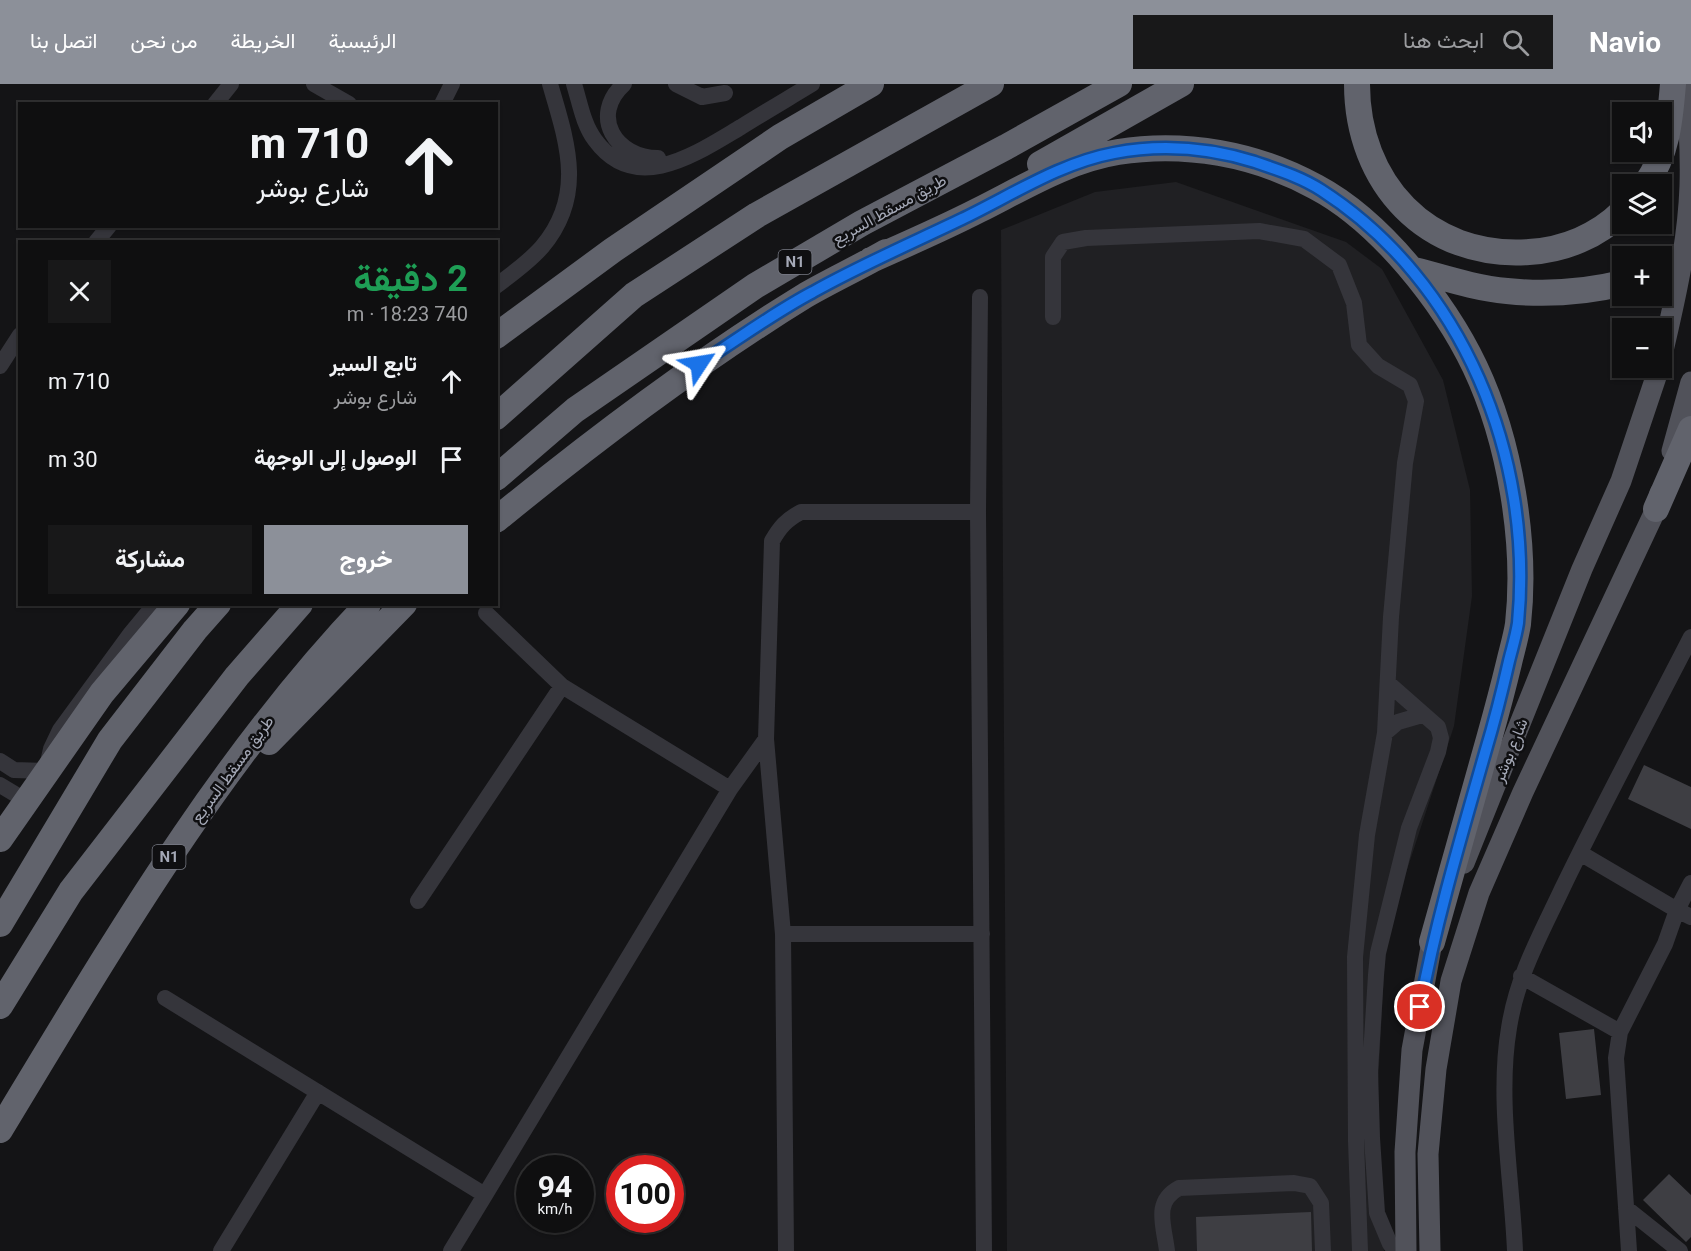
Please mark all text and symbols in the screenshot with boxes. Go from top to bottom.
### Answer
search box [1133,15,1553,69]
icon: search [1499,26,1532,59]
text: Navio [1589,26,1661,59]
text: ابحث هنا [1403,28,1484,53]
text: اتصل بنا [30,29,97,53]
text: من نحن [130,29,197,53]
text: الخريطة [230,29,295,53]
text: الرئيسية [328,29,396,53]
map controls [1612,102,1672,378]
button: sound [1612,102,1672,162]
text: 710 m [250,119,369,168]
icon: ahead [390,126,468,204]
street label: طريق مسقط السريع [829,170,951,250]
text: شارع بوشر [256,172,369,204]
button: layers [1612,174,1672,234]
button: + [1612,246,1672,306]
road number: N1 [778,250,812,274]
text: 2 دقيقة [354,258,468,300]
button: close [48,260,111,323]
text: 740 m · 18:23 [347,302,468,326]
button: − [1612,318,1672,378]
position arrow [667,332,731,396]
text: تابع السير [329,351,417,376]
icon: ahead [435,365,468,398]
text: 710 m [48,369,110,394]
text: شارع بوشر [334,385,417,409]
icon: arrive [435,443,468,476]
text: الوصول إلى الوجهة [254,445,417,470]
text: 30 m [48,447,98,472]
button: مشاركة [48,525,252,594]
button: خروج [264,525,468,594]
street label: طريق مسقط السريع [187,712,279,828]
street label: شارع بوشر [1489,716,1534,786]
road number: N1 [152,845,186,869]
pin [1394,981,1445,1032]
icon: arrive [1403,990,1436,1023]
speed limit sign: 100 [606,1155,684,1233]
text: 94 [538,1169,572,1204]
text: km/h [537,1200,573,1218]

